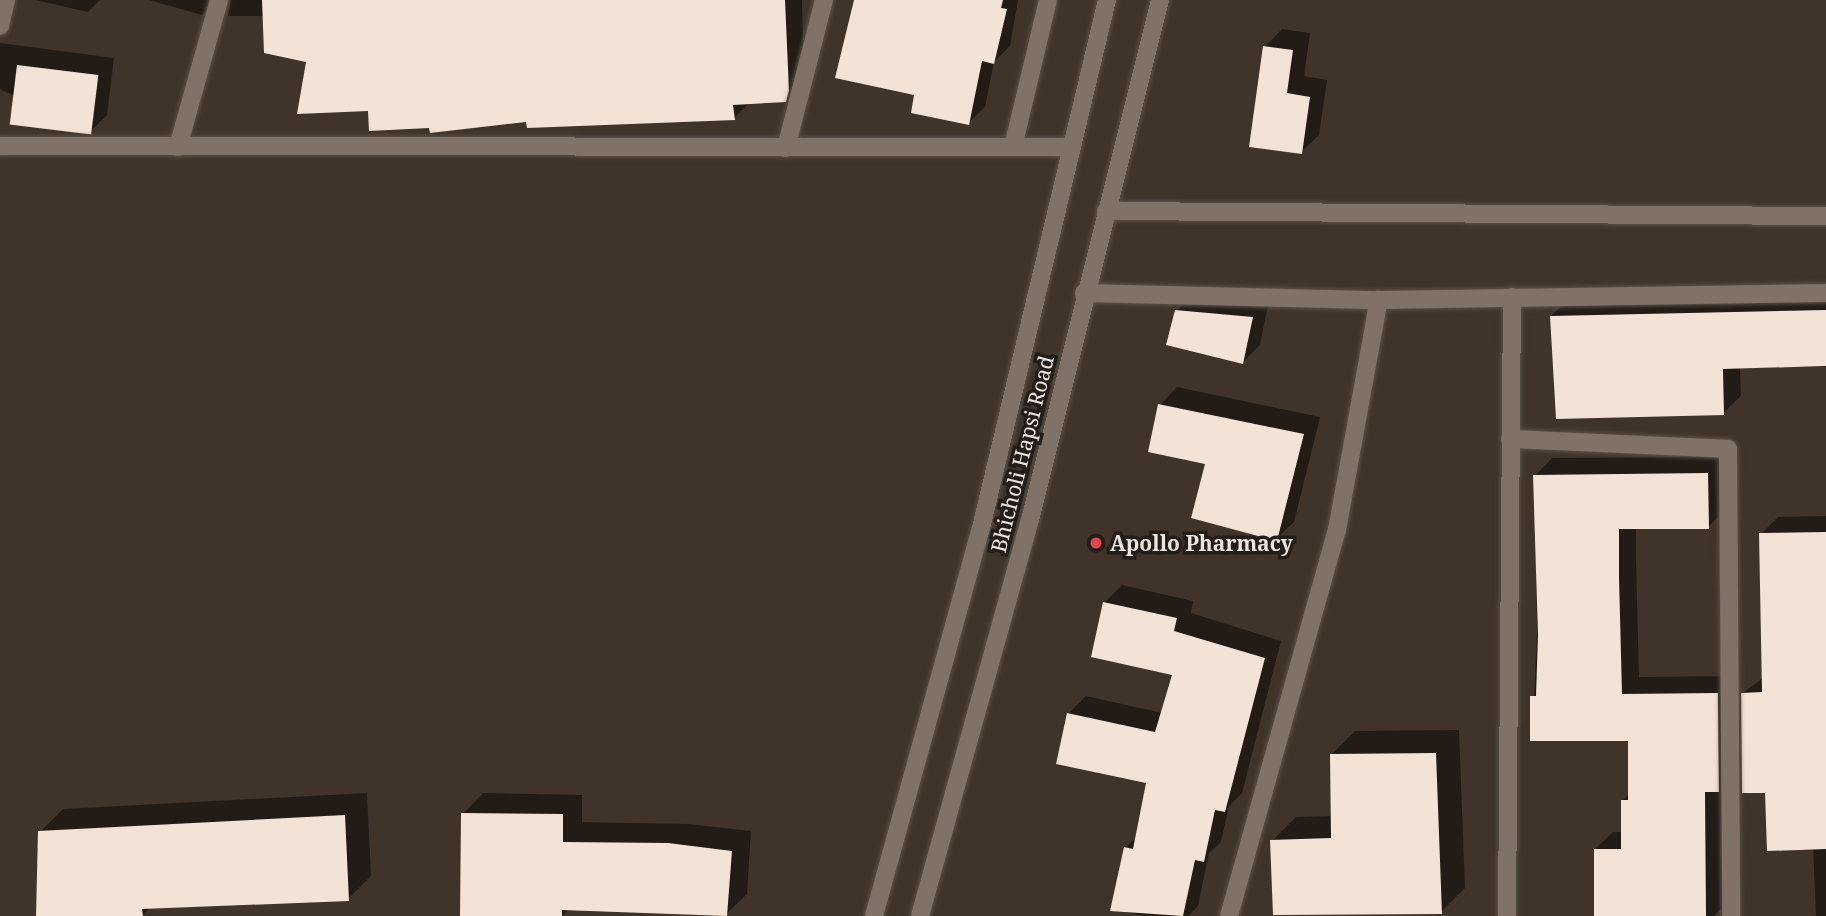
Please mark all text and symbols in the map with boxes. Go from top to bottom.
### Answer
street label: Bhicholi Hapsi Road [985,353,1059,555]
place label: Apollo Pharmacy [1110,530,1293,556]
marker: Apollo Pharmacy [1088,535,1104,551]

